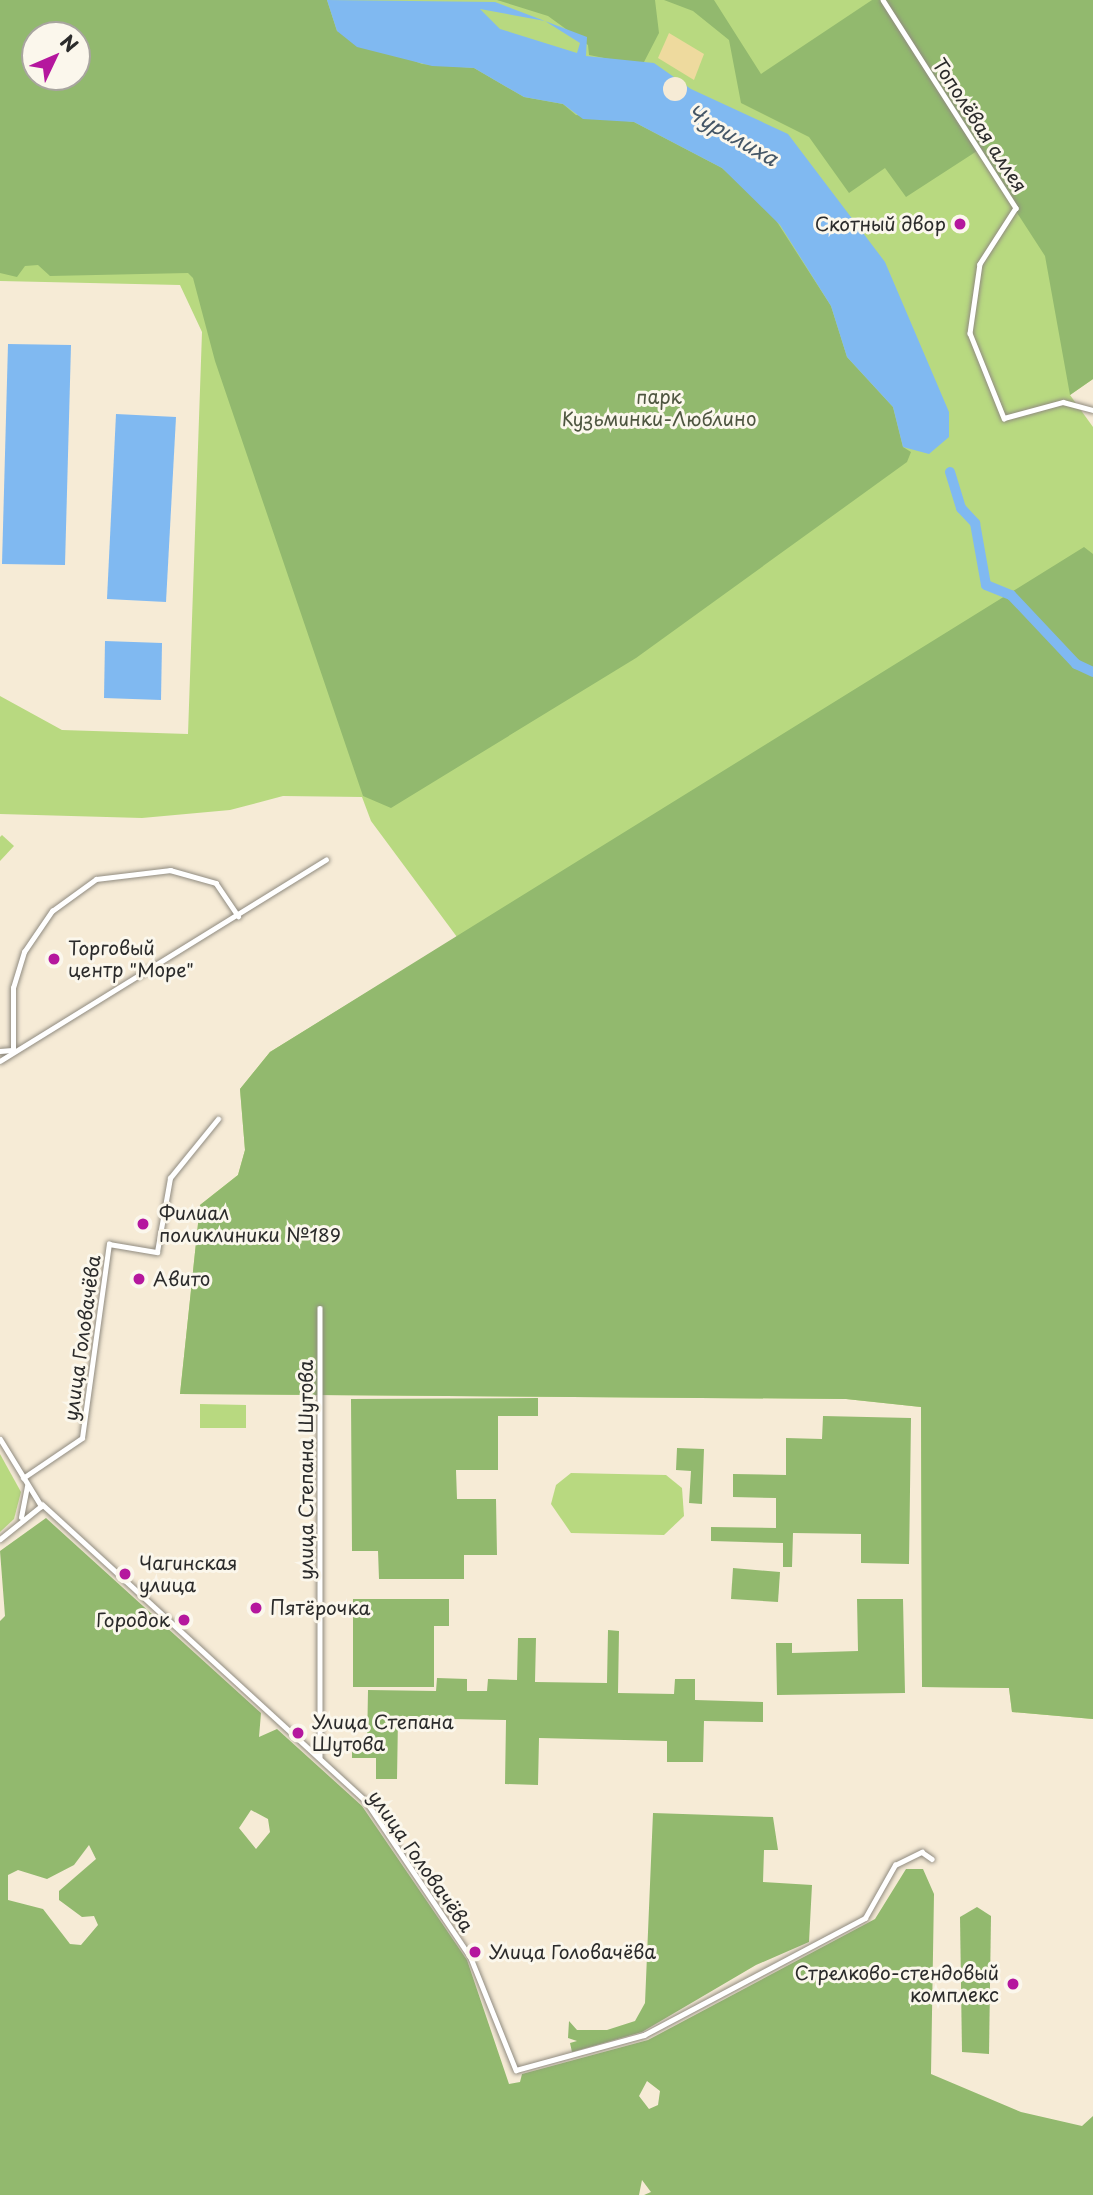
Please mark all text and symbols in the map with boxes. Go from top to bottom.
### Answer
north arrow [21,21,91,91]
text: N [54,28,85,58]
street label: Тополёвая аллея [928,54,1032,196]
water label: Чурилиха [683,98,783,170]
place label: Скотный двор [814,213,946,235]
marker: Скотный двор [952,216,968,232]
park label: парк Кузьминки-Люблино [562,386,756,430]
place label: Торговый центр "Море" [68,937,194,981]
marker: Торговый центр "Море" [46,951,62,967]
place label: Филиал поликлиники №189 [159,1202,341,1246]
marker: Филиал поликлиники №189 [133,1214,153,1234]
street label: улица Головачёва [59,1253,105,1423]
place label: Авито [153,1268,210,1290]
marker: Авито [131,1271,147,1287]
street label: улица Степана Шутова [295,1359,317,1581]
place label: Чагинская улица [139,1552,237,1596]
marker: Чагинская улица [117,1566,133,1582]
place label: Пятёрочка [270,1597,371,1619]
marker: Пятёрочка [248,1600,264,1616]
place label: Городок [96,1609,170,1631]
marker: Городок [176,1612,192,1628]
place label: Улица Степана Шутова [312,1711,455,1755]
marker: Улица Степана Шутова [290,1725,306,1741]
street label: улица Головачёва [363,1786,479,1936]
place label: Улица Головачёва [489,1941,657,1963]
marker: Улица Головачёва [467,1944,483,1960]
place label: Стрелково-стендовый комплекс [794,1962,999,2006]
marker: Стрелково-стендовый комплекс [1005,1976,1021,1992]

